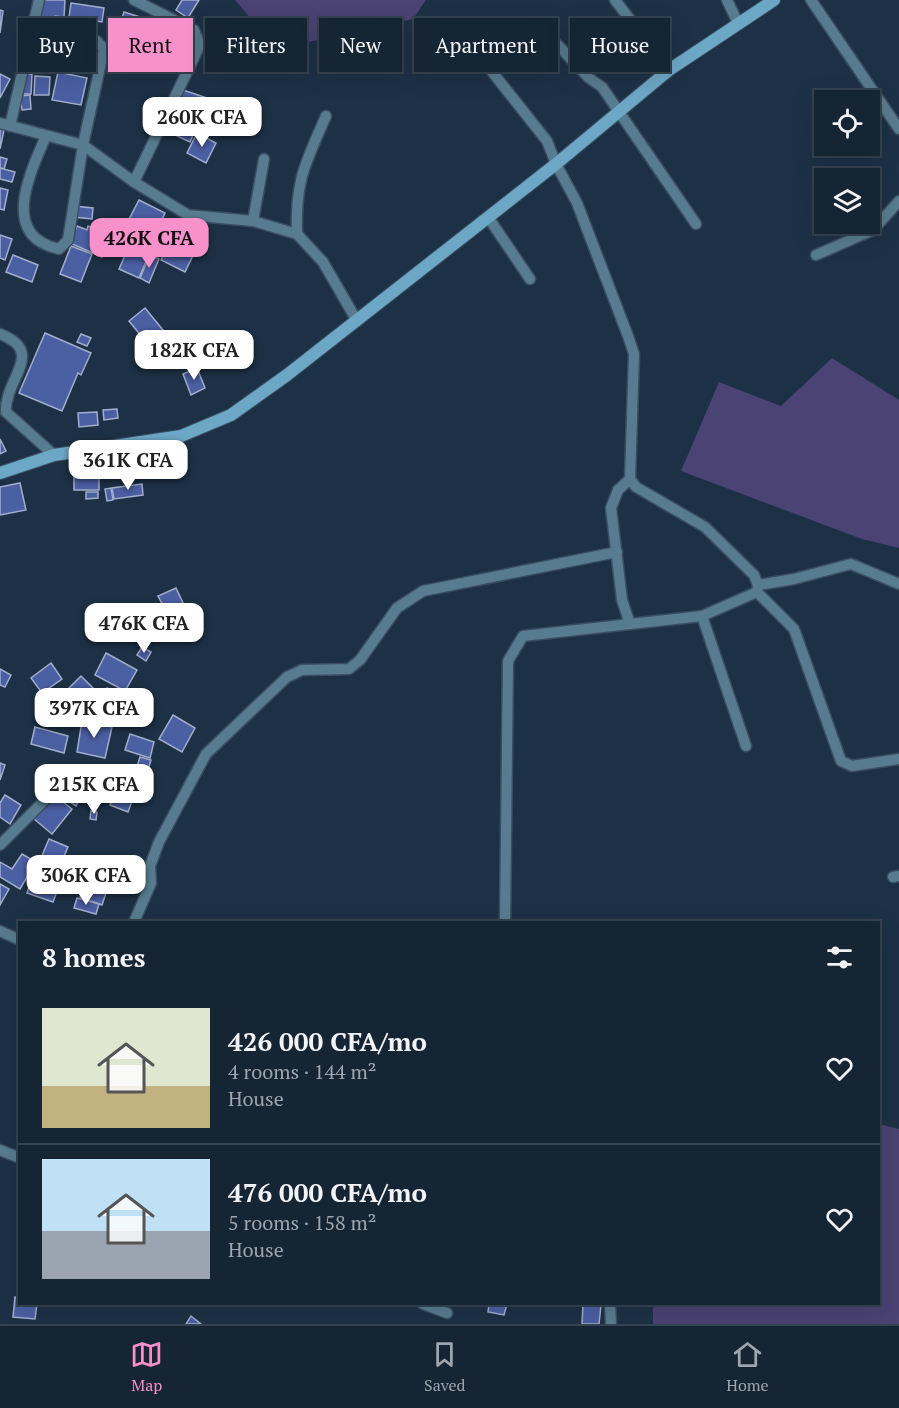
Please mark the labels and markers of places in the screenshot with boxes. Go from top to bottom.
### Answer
pin: 260K CFA [140,97,264,148]
pin: 426K CFA [87,218,211,269]
pin: 182K CFA [132,330,256,381]
pin: 361K CFA [66,440,190,491]
pin: 476K CFA [82,603,206,654]
pin: 397K CFA [32,688,156,739]
pin: 215K CFA [32,764,156,815]
pin: 306K CFA [24,855,148,906]

